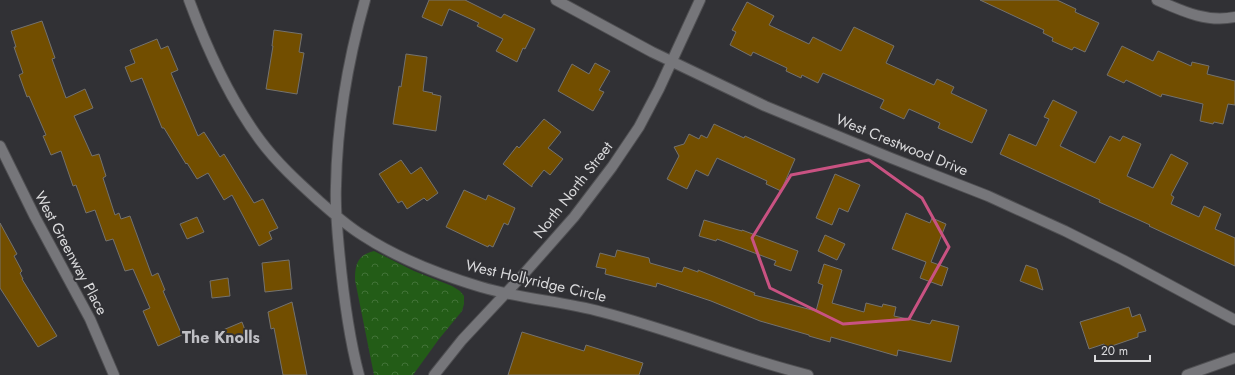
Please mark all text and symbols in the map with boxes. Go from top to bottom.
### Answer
street label: West Crestwood Drive [833,108,972,182]
street label: North North Street [528,137,618,243]
street label: West Greenway Place [29,187,113,319]
street label: West Hollyridge Circle [463,254,609,308]
district label: The Knolls [182,326,260,349]
scale bar [1095,337,1150,363]
text: 20 m [1101,342,1128,360]

